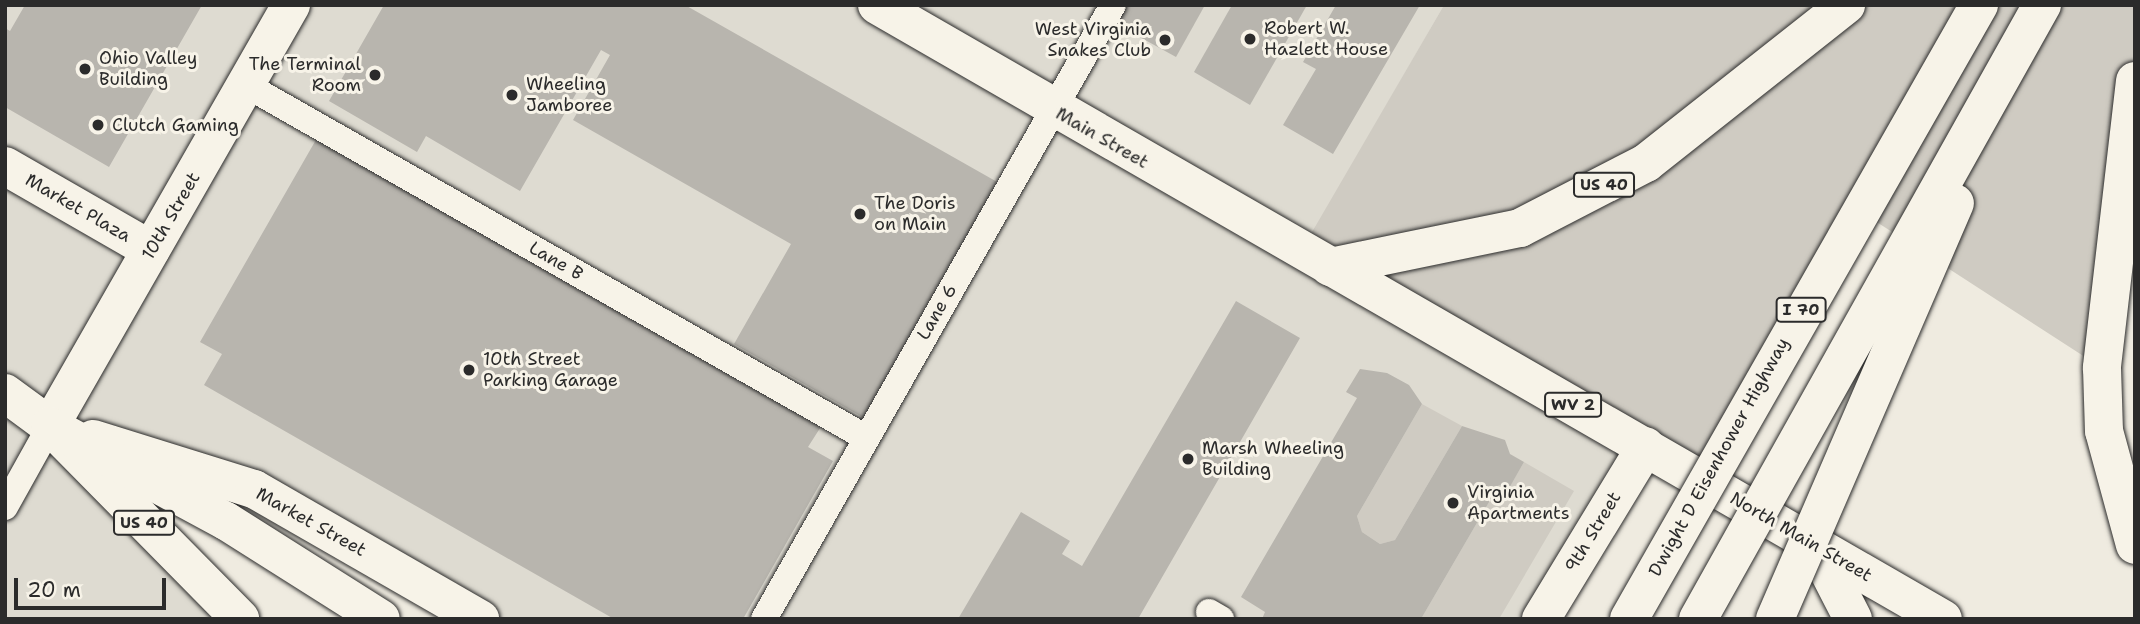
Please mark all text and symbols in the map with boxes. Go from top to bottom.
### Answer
place label: Robert W. Hazlett House [1264,18,1388,60]
place label: West Virginia Snakes Club [1035,19,1151,61]
marker: Robert W. Hazlett House [1242,31,1258,47]
marker: West Virginia Snakes Club [1157,32,1173,48]
place label: Ohio Valley Building [99,48,197,90]
place label: The Terminal Room [249,54,361,96]
marker: Ohio Valley Building [77,61,93,77]
marker: The Terminal Room [367,67,383,83]
place label: Wheeling Jamboree [526,74,612,116]
marker: Wheeling Jamboree [504,87,520,103]
street label: Main Street [1052,103,1152,173]
place label: Clutch Gaming [112,114,239,136]
marker: Clutch Gaming [90,117,106,133]
street label: 10th Street [137,168,205,264]
street label: Market Plaza [21,169,135,247]
road number: US 40 [1572,172,1636,197]
place label: The Doris on Main [874,193,956,235]
marker: The Doris on Main [852,206,868,222]
street label: Lane B [525,237,587,285]
street label: Lane 6 [912,280,962,344]
road number: I 70 [1775,298,1827,322]
street label: Dwight D Eisenhower Highway [1644,334,1794,580]
place label: 10th Street Parking Garage [483,349,618,392]
marker: 10th Street Parking Garage [461,362,477,378]
road number: WV 2 [1543,392,1603,418]
place label: Marsh Wheeling Building [1202,438,1344,480]
marker: Marsh Wheeling Building [1180,451,1196,467]
place label: Virginia Apartments [1467,482,1570,524]
street label: Market Street [252,483,370,561]
street label: 9th Street [1561,488,1625,576]
street label: North Main Street [1726,488,1876,586]
marker: Virginia Apartments [1445,495,1461,511]
road number: US 40 [113,510,176,536]
scale bar [18,564,170,608]
text: 20 m [27,576,81,604]

